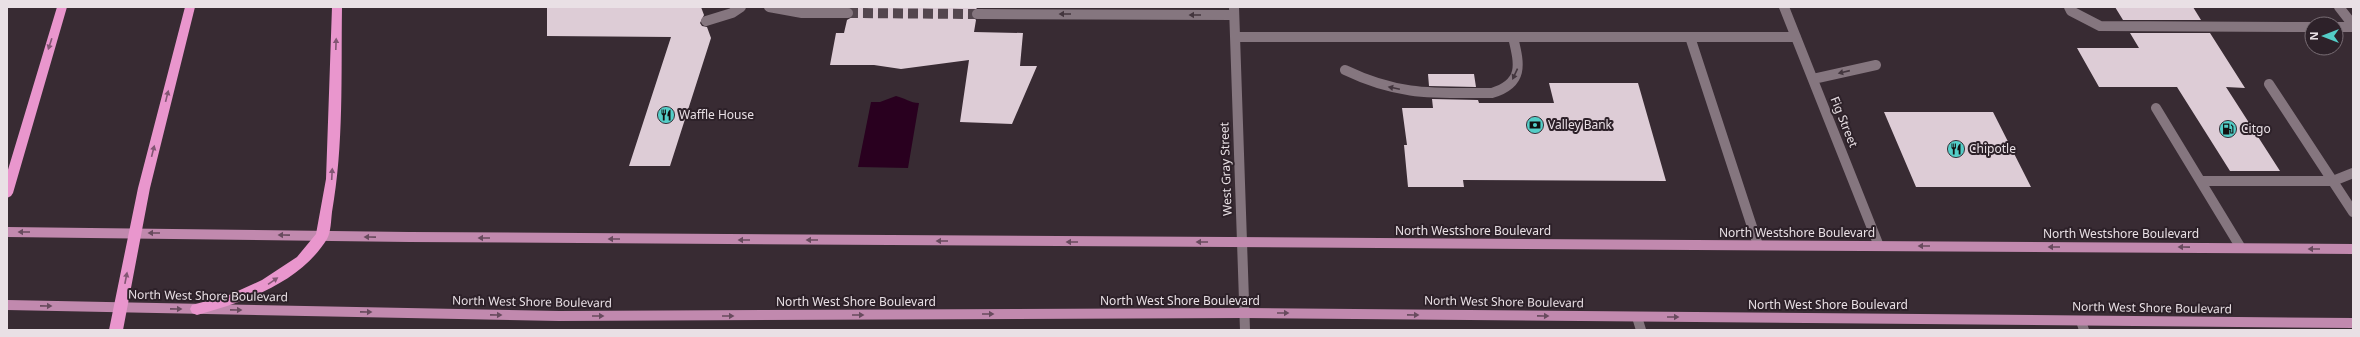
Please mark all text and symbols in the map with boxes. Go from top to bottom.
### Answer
one-way arrow [1058,11,1071,17]
one-way arrow [1188,12,1201,18]
north arrow [2304,16,2344,56]
text: N [2306,32,2321,40]
one-way arrow [333,37,339,50]
one-way arrow [47,39,53,51]
one-way arrow [1512,68,1518,80]
one-way arrow [1838,69,1850,75]
one-way arrow [1388,85,1400,91]
one-way arrow [164,90,170,102]
street label: Fig Street [1827,94,1863,150]
restaurant icon: Waffle House [656,105,676,125]
place label: Waffle House [679,106,754,123]
bank icon: Valley Bank [1525,115,1545,135]
place label: Valley Bank [1548,116,1613,133]
fuel station icon: Citgo [2218,119,2238,139]
place label: Citgo [2241,120,2271,137]
street label: West Gray Street [1215,121,1236,216]
restaurant icon: Chipotle [1946,139,1966,159]
place label: Chipotle [1969,140,2016,157]
one-way arrow [151,145,157,157]
one-way arrow [328,168,335,180]
street label: North Westshore Boulevard [1395,222,1551,239]
street label: North Westshore Boulevard [1719,224,1875,241]
street label: North Westshore Boulevard [2043,225,2199,242]
one-way arrow [17,229,30,235]
one-way arrow [147,230,160,236]
one-way arrow [277,232,290,238]
one-way arrow [363,234,376,240]
one-way arrow [477,235,490,241]
one-way arrow [607,236,620,242]
one-way arrow [737,237,750,243]
one-way arrow [805,237,818,243]
one-way arrow [935,238,948,244]
one-way arrow [1065,239,1078,245]
one-way arrow [1195,239,1208,245]
one-way arrow [1917,243,1930,249]
one-way arrow [2047,244,2060,250]
one-way arrow [2177,244,2190,250]
one-way arrow [2307,246,2320,252]
one-way arrow [123,272,129,284]
one-way arrow [268,277,278,285]
street label: North West Shore Boulevard [128,286,288,305]
street label: North West Shore Boulevard [452,292,612,311]
street label: North West Shore Boulevard [1100,292,1260,309]
street label: North West Shore Boulevard [1424,292,1584,311]
street label: North West Shore Boulevard [776,293,936,310]
street label: North West Shore Boulevard [1748,296,1908,313]
street label: North West Shore Boulevard [2072,298,2232,317]
one-way arrow [40,303,53,309]
one-way arrow [170,306,183,312]
one-way arrow [230,307,243,313]
one-way arrow [360,309,373,315]
one-way arrow [1277,310,1290,316]
one-way arrow [982,311,995,317]
one-way arrow [1407,311,1419,318]
one-way arrow [490,312,503,318]
one-way arrow [722,312,734,319]
one-way arrow [852,312,865,318]
one-way arrow [592,313,605,319]
one-way arrow [1537,313,1550,319]
one-way arrow [1667,314,1680,320]

